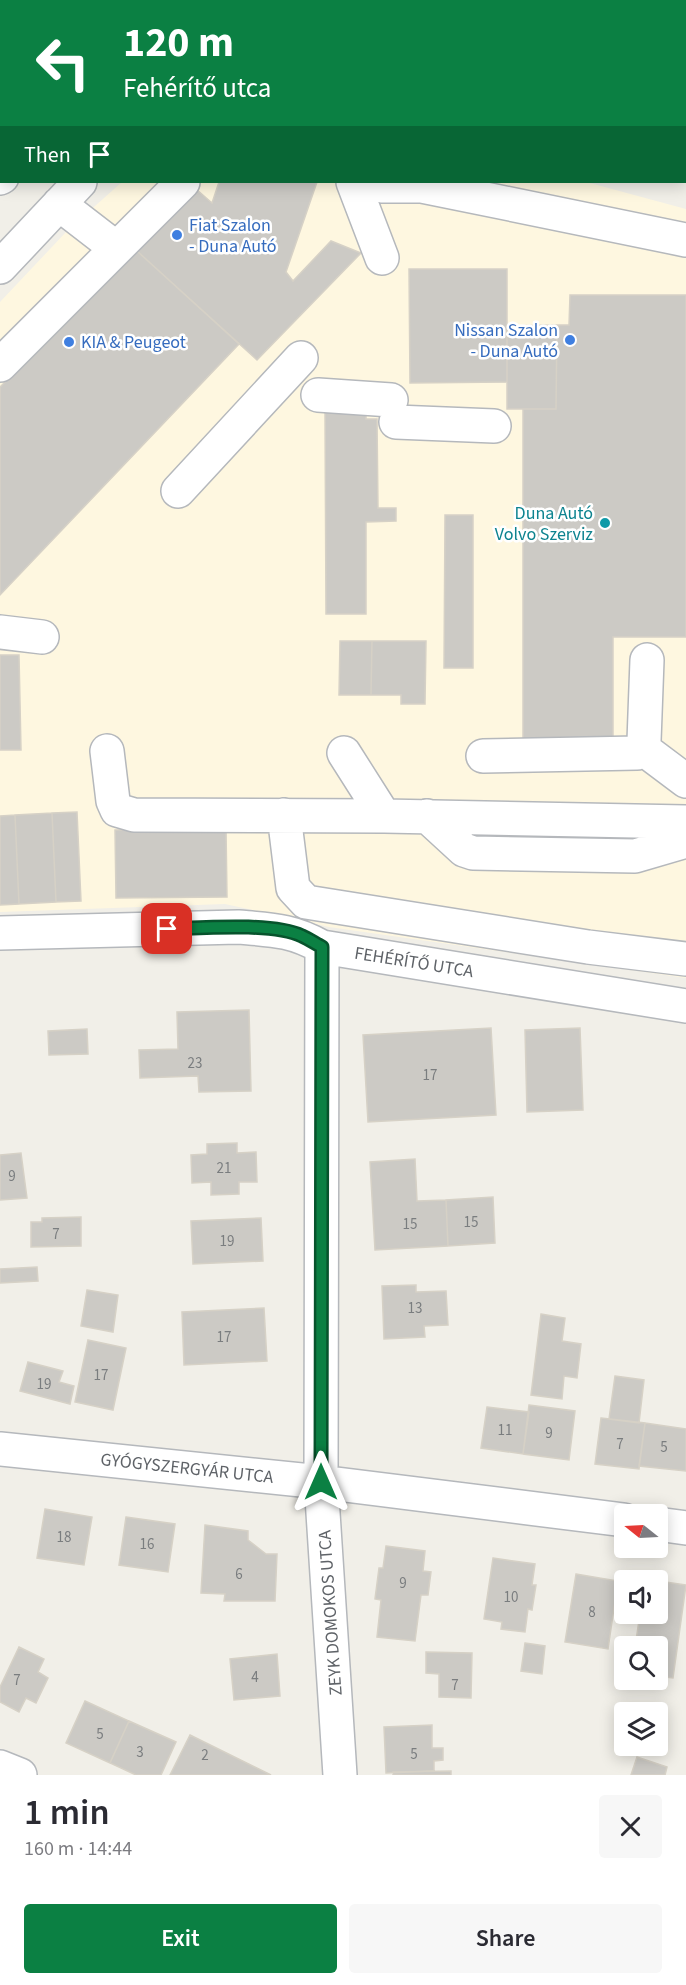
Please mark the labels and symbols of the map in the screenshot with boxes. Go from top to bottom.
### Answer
place label: Fiat Szalon - Duna Autó [189,213,277,259]
marker: Fiat Szalon - Duna Autó [170,228,184,242]
place label: Nissan Szalon - Duna Autó [454,318,558,364]
place label: KIA & Peugeot [81,330,186,355]
marker: Nissan Szalon - Duna Autó [563,333,577,347]
marker: KIA & Peugeot [62,335,76,349]
place label: Duna Autó Volvo Szerviz [495,501,593,547]
marker: Duna Autó Volvo Szerviz [598,516,612,530]
pin [141,903,192,954]
street label: FEHÉRÍTŐ UTCA [353,941,475,984]
house number: 23 [188,1053,202,1074]
house number: 17 [423,1065,437,1086]
house number: 21 [217,1158,231,1179]
house number: 9 [8,1166,16,1187]
house number: 15 [464,1212,478,1233]
house number: 15 [403,1214,417,1235]
house number: 7 [52,1224,60,1245]
house number: 19 [220,1231,234,1252]
house number: 13 [408,1298,422,1319]
house number: 17 [217,1327,231,1348]
house number: 17 [94,1365,108,1386]
house number: 19 [37,1374,51,1395]
house number: 11 [498,1420,512,1441]
house number: 9 [545,1423,553,1444]
house number: 7 [616,1434,624,1455]
house number: 5 [660,1437,668,1458]
street label: GYÓGYSZERGYÁR UTCA [99,1447,275,1490]
position arrow [289,1450,353,1514]
north arrow [614,1504,668,1558]
house number: 18 [57,1527,71,1548]
street label: ZEYK DOMOKOS UTCA [312,1529,349,1697]
house number: 16 [140,1534,154,1555]
house number: 6 [235,1564,243,1585]
house number: 9 [399,1573,407,1594]
house number: 10 [504,1587,518,1608]
house number: 8 [588,1602,596,1623]
house number: 4 [251,1667,259,1688]
house number: 7 [13,1670,21,1691]
house number: 7 [451,1675,459,1696]
house number: 5 [96,1724,104,1745]
house number: 3 [136,1742,144,1763]
house number: 5 [410,1744,418,1765]
house number: 2 [201,1745,209,1766]

